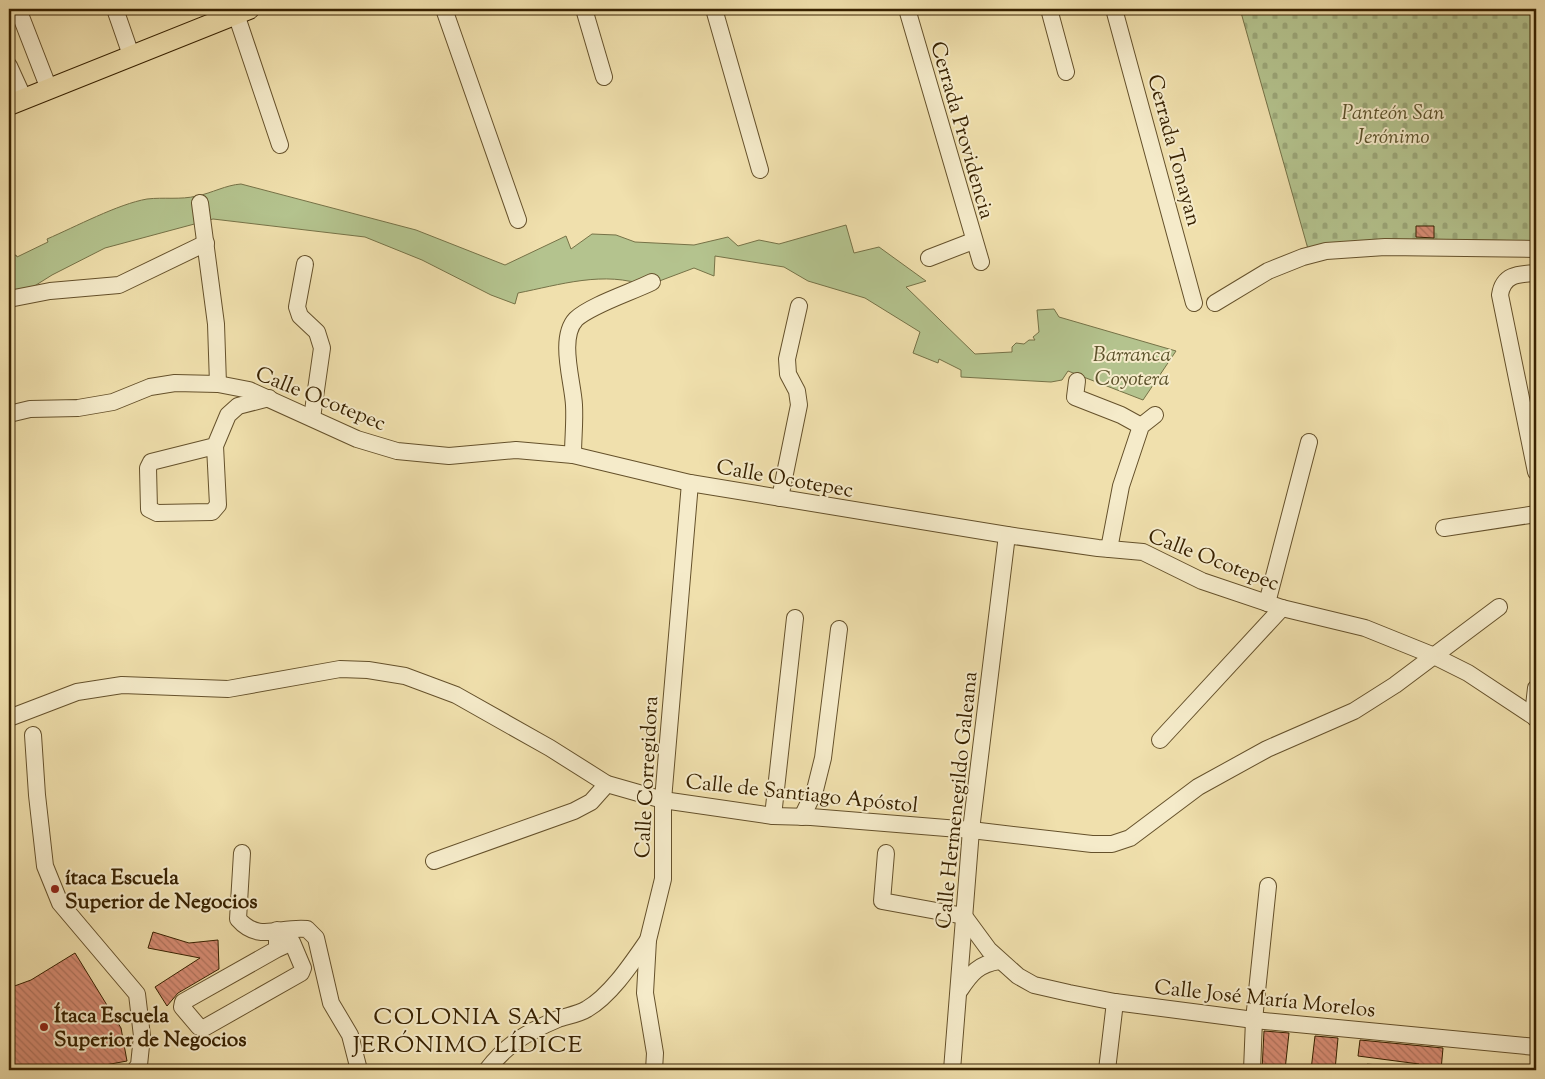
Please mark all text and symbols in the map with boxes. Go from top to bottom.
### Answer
street label: Cerrada Providencia [921,38,1001,223]
street label: Cerrada Tonayan [1138,71,1208,230]
park label: Panteón San Jerónimo [1342,99,1444,153]
park label: Barranca Coyotera [1093,341,1171,395]
street label: Calle Ocotepec [250,360,390,440]
street label: Calle Ocotepec [714,453,855,507]
street label: Calle Ocotepec [1143,522,1283,600]
street label: Calle Hermenegildo Galeana [930,670,986,930]
street label: Calle Corregidora [629,695,667,859]
street label: Calle de Santiago Apóstol [684,768,920,822]
place label: ítaca Escuela Superior de Negocios [65,864,258,918]
marker: ítaca Escuela Superior de Negocios [49,883,61,895]
street label: Calle José María Morelos [1153,973,1377,1027]
district label: COLONIA SAN JERÓNIMO LÍDICE [351,1001,583,1063]
place label: Ítaca Escuela Superior de Negocios [54,1002,247,1056]
marker: Ítaca Escuela Superior de Negocios [38,1021,50,1033]

